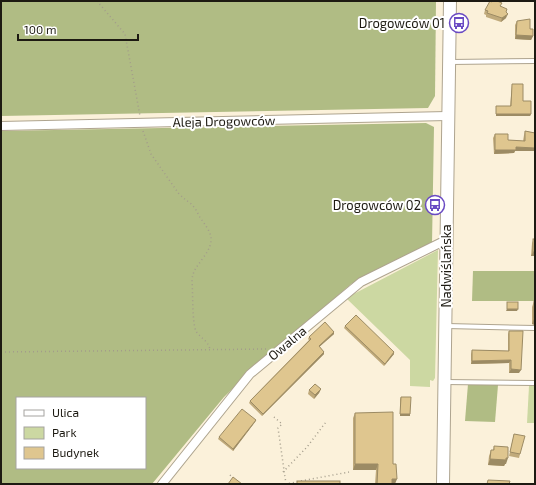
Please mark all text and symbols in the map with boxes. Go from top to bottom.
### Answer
bus stop icon: Drogowców 01 [448,12,470,34]
place label: Drogowców 01 [359,15,445,31]
scale bar [18,16,138,42]
text: 100 m [24,22,56,36]
street label: Aleja Drogowców [172,112,276,130]
bus stop icon: Drogowców 02 [424,194,446,216]
place label: Drogowców 02 [333,197,421,213]
street label: Nadwiślańska [438,224,454,308]
street label: Owalna [265,322,309,364]
legend [16,397,146,469]
text: Ulica [52,405,79,419]
text: Park [52,425,77,439]
text: Budynek [52,445,99,459]

